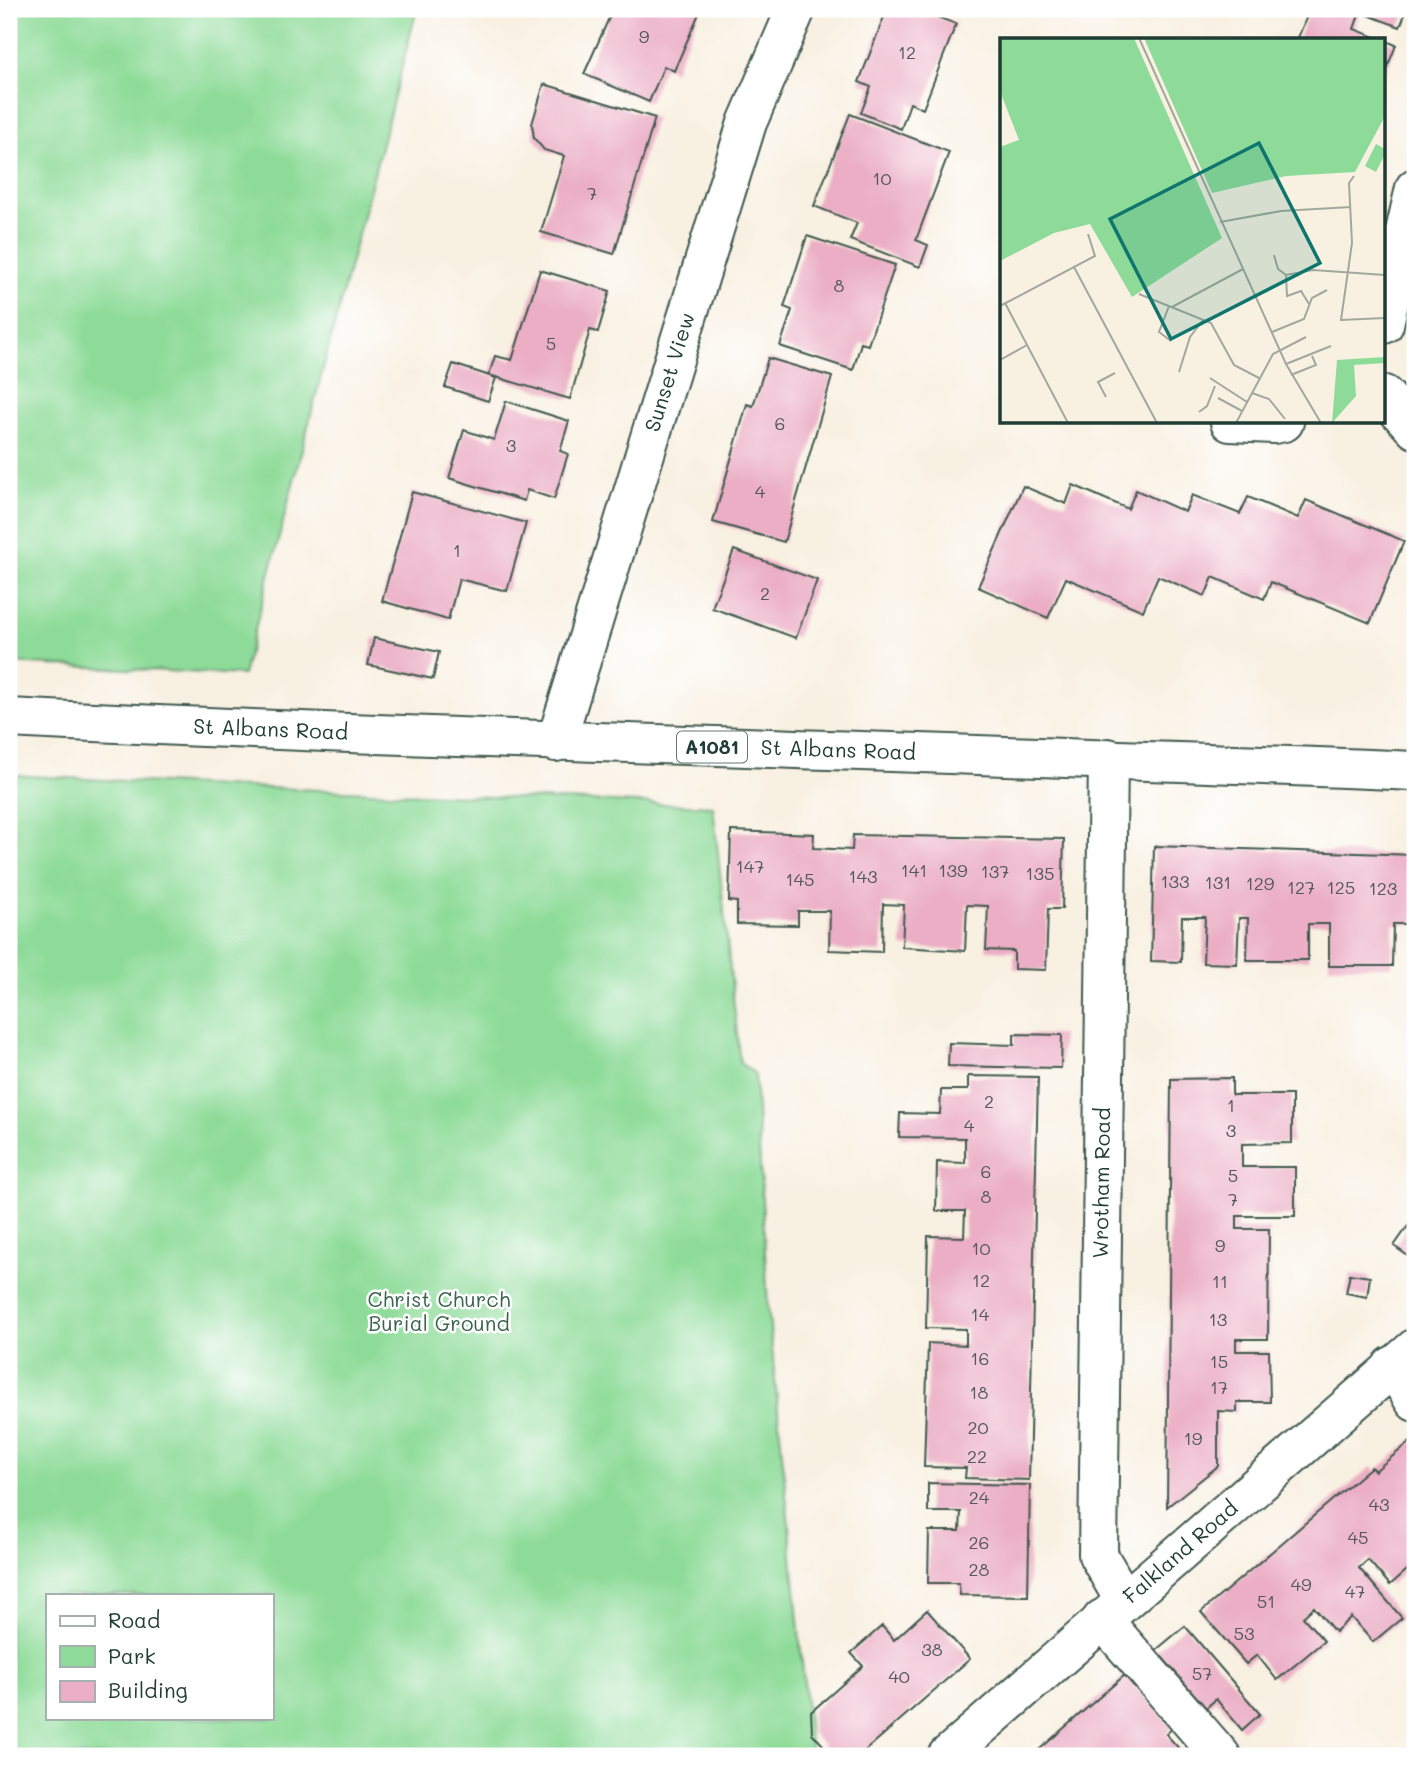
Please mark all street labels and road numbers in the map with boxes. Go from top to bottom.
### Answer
street label: Sunset View [638,309,700,435]
street label: St Albans Road [193,711,349,745]
road number: A1081 [677,732,747,762]
street label: St Albans Road [760,733,916,765]
street label: Wrotham Road [1086,1107,1115,1259]
street label: Falkland Road [1117,1494,1243,1609]

